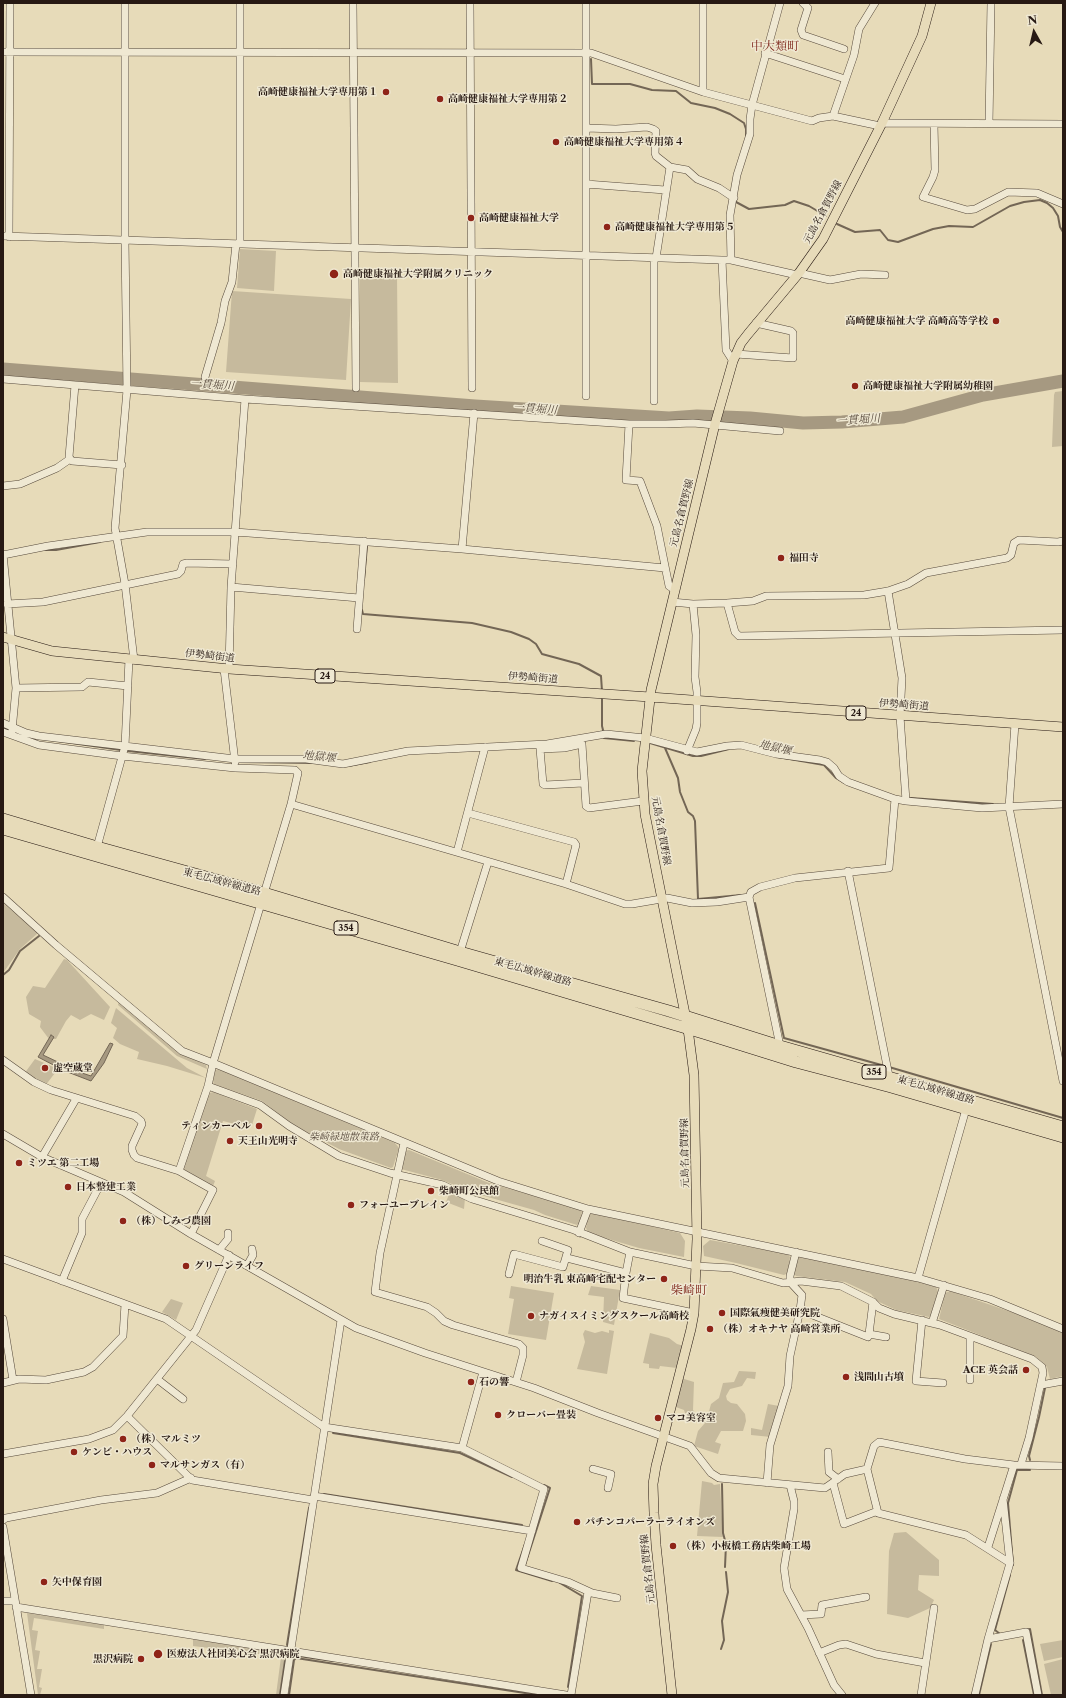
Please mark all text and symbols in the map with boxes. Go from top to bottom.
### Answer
north arrow [1014,12,1054,52]
text: N [1027,13,1038,28]
district label: 中大類町 [751,40,799,54]
place label: 高崎健康福祉大学専用第１ [258,86,378,98]
marker: 高崎健康福祉大学専用第１ [381,87,391,97]
place label: 高崎健康福祉大学専用第２ [448,93,568,105]
marker: 高崎健康福祉大学専用第２ [435,94,445,104]
place label: 高崎健康福祉大学専用第４ [564,136,684,148]
marker: 高崎健康福祉大学専用第４ [551,137,561,147]
street label: 元島名倉賀野線 [801,178,845,246]
place label: 高崎健康福祉大学 [479,212,559,224]
marker: 高崎健康福祉大学 [466,213,476,223]
place label: 高崎健康福祉大学専用第５ [615,221,735,233]
marker: 高崎健康福祉大学専用第５ [602,222,612,232]
marker: 高崎健康福祉大学附属クリニック [328,268,340,280]
place label: 高崎健康福祉大学附属クリニック [343,268,493,280]
place label: 高崎健康福祉大学 高崎高等学校 [845,315,988,327]
marker: 高崎健康福祉大学 高崎高等学校 [991,316,1001,326]
water label: 一貫堀川 [190,377,234,393]
place label: 高崎健康福祉大学附属幼稚園 [863,380,993,392]
marker: 高崎健康福祉大学附属幼稚園 [850,381,860,391]
water label: 一貫堀川 [513,401,557,417]
water label: 一貫堀川 [836,412,880,428]
street label: 元島名倉賀野線 [668,478,696,548]
place label: 福田寺 [789,552,819,564]
marker: 福田寺 [776,553,786,563]
street label: 伊勢崎街道 [185,647,235,665]
road number: 24 [315,669,335,683]
street label: 伊勢崎街道 [508,670,558,686]
street label: 伊勢崎街道 [879,697,929,713]
road number: 24 [846,706,866,720]
water label: 地獄堰 [757,738,793,758]
water label: 地獄堰 [302,749,336,765]
street label: 元島名倉賀野線 [649,795,673,867]
street label: 東毛広域幹線道路 [182,866,262,898]
road number: 354 [334,921,358,935]
street label: 東毛広域幹線道路 [493,955,573,989]
place label: 虚空蔵堂 [53,1062,93,1074]
marker: 虚空蔵堂 [40,1063,50,1073]
road number: 354 [862,1065,886,1079]
street label: 東毛広域幹線道路 [896,1073,976,1107]
street label: 元島名倉賀野線 [678,1118,692,1188]
place label: ティンカーベル [181,1120,251,1132]
marker: ティンカーベル [254,1121,264,1131]
park label: 柴崎緑地散策路 [309,1131,379,1143]
place label: 天王山光明寺 [238,1135,298,1147]
marker: 天王山光明寺 [225,1136,235,1146]
place label: ミツエ 第二工場 [27,1157,100,1169]
marker: ミツエ 第二工場 [14,1158,24,1168]
place label: 日本整建工業 [76,1181,136,1193]
marker: 日本整建工業 [63,1182,73,1192]
place label: 柴崎町公民館 [439,1185,499,1197]
marker: 柴崎町公民館 [426,1186,436,1196]
place label: フォーユーブレイン [359,1199,449,1211]
marker: フォーユーブレイン [346,1200,356,1210]
place label: （株）しみづ農園 [131,1215,211,1227]
marker: （株）しみづ農園 [118,1216,128,1226]
place label: グリーンライフ [194,1260,264,1272]
marker: グリーンライフ [181,1261,191,1271]
place label: 明治牛乳 東高崎宅配センター [523,1273,656,1285]
marker: 明治牛乳 東高崎宅配センター [659,1274,669,1284]
district label: 柴崎町 [671,1284,707,1298]
place label: 国際氣痩健美研究院 [730,1307,820,1319]
marker: 国際氣痩健美研究院 [717,1308,727,1318]
place label: ナガイスイミングスクール高崎校 [539,1310,689,1322]
marker: ナガイスイミングスクール高崎校 [526,1311,536,1321]
place label: （株）オキナヤ 高崎営業所 [718,1323,841,1335]
marker: （株）オキナヤ 高崎営業所 [705,1324,715,1334]
place label: ACE 英会話 [963,1364,1018,1376]
marker: ACE 英会話 [1021,1365,1031,1375]
place label: 浅間山古墳 [854,1371,904,1383]
marker: 浅間山古墳 [841,1372,851,1382]
place label: 石の響 [479,1376,509,1388]
marker: 石の響 [466,1377,476,1387]
place label: クローバー畳装 [506,1409,576,1421]
marker: クローバー畳装 [493,1410,503,1420]
place label: マコ美容室 [666,1412,716,1424]
marker: マコ美容室 [653,1413,663,1423]
place label: （株）マルミツ [131,1433,201,1445]
marker: （株）マルミツ [118,1434,128,1444]
place label: ケンビ・ハウス [82,1446,152,1458]
marker: ケンビ・ハウス [69,1447,79,1457]
place label: マルサンガス（有） [160,1459,250,1471]
marker: マルサンガス（有） [147,1460,157,1470]
place label: パチンコパーラーライオンズ [585,1516,715,1528]
marker: パチンコパーラーライオンズ [572,1517,582,1527]
street label: 元島名倉賀野線 [638,1534,658,1604]
place label: （株）小板橋工務店柴崎工場 [681,1540,811,1552]
marker: （株）小板橋工務店柴崎工場 [668,1541,678,1551]
place label: 矢中保育園 [52,1576,102,1588]
marker: 矢中保育園 [39,1577,49,1587]
marker: 医療法人社団美心会 黒沢病院 [152,1648,164,1660]
place label: 医療法人社団美心会 黒沢病院 [167,1648,300,1660]
place label: 黒沢病院 [93,1653,133,1665]
marker: 黒沢病院 [136,1654,146,1664]

